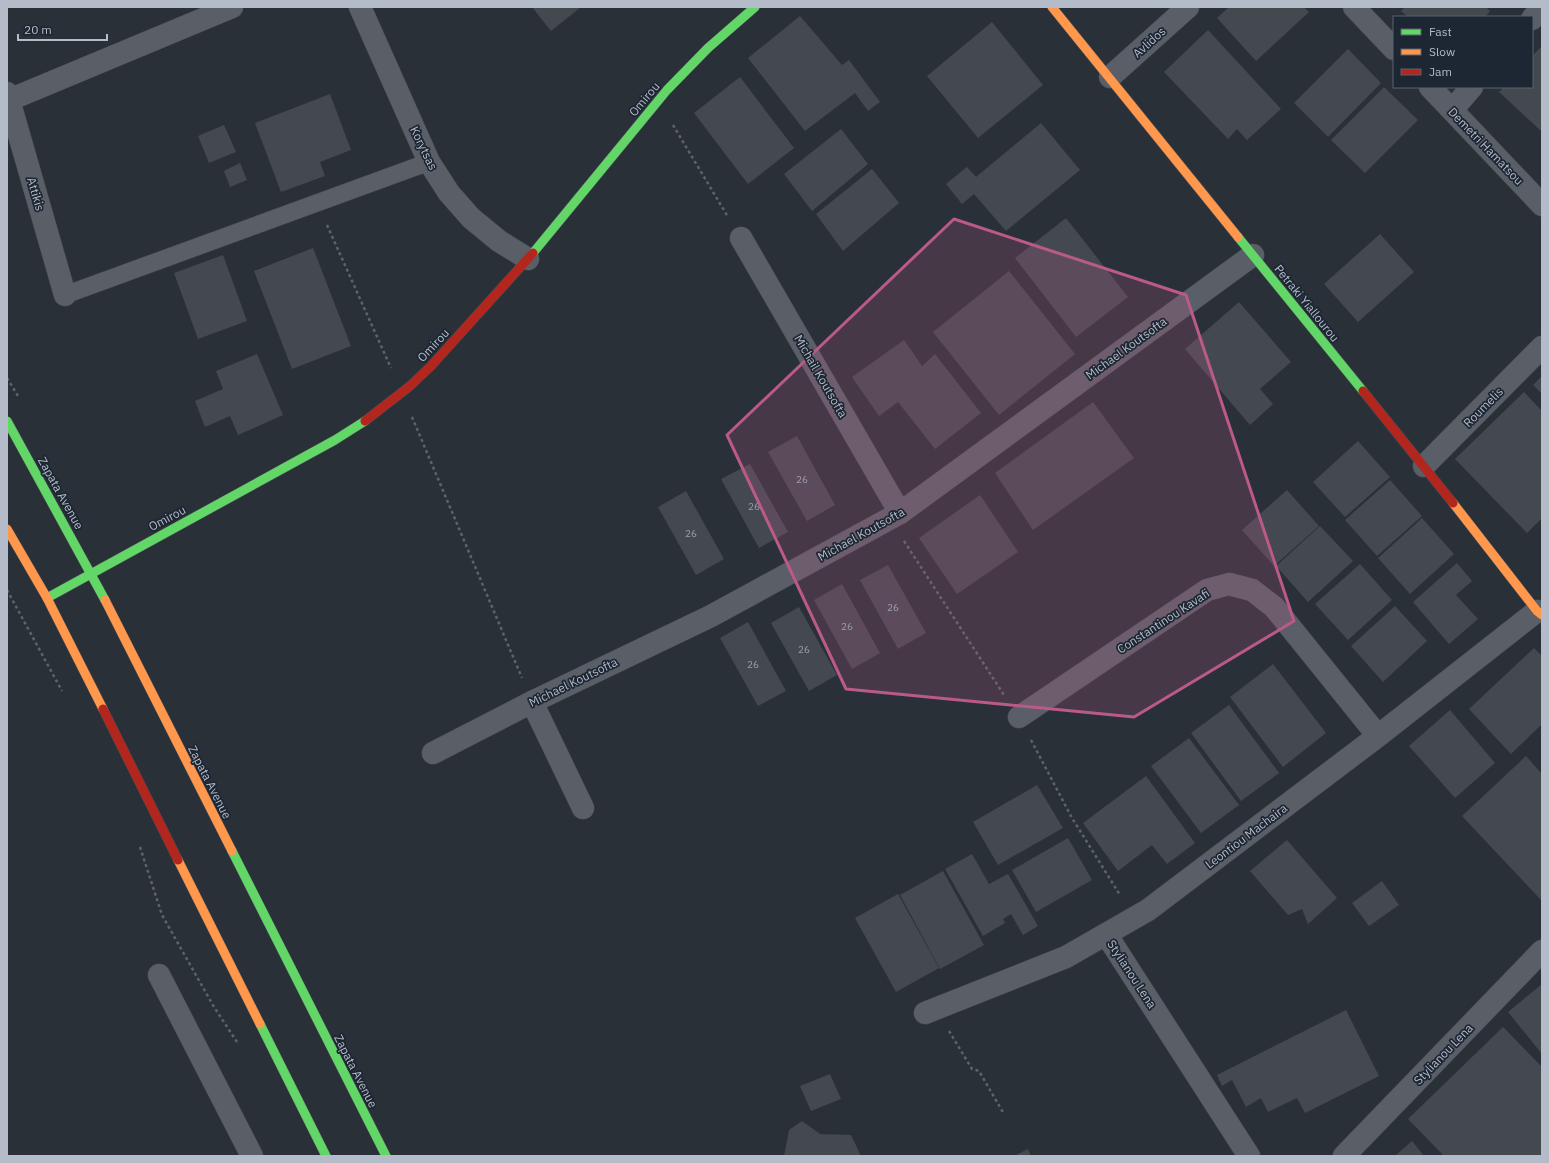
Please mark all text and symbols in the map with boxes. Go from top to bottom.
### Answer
scale bar [18,16,107,42]
legend [1393,16,1533,88]
text: 20 m [24,22,52,37]
street label: Avlidos [1129,23,1169,61]
text: Fast [1429,24,1452,39]
text: Slow [1429,44,1455,59]
text: Jam [1429,64,1452,79]
street label: Omirou [625,79,663,119]
street label: Demetri Hamatsou [1445,104,1527,188]
street label: Korytsas [407,124,441,172]
street label: Attikis [24,176,48,213]
street label: Petraki Yiallourou [1271,261,1343,345]
street label: Michael Koutsofta [1082,313,1170,383]
street label: Omirou [414,325,452,365]
street label: Michail Koutsofta [791,332,851,421]
street label: Roumelis [1460,384,1506,430]
street label: Zapata Avenue [35,454,87,532]
house number: 26 [796,473,808,486]
house number: 26 [748,500,760,513]
street label: Omirou [146,502,188,534]
street label: Michael Koutsofta [815,504,907,564]
house number: 26 [685,527,697,540]
street label: Constantinou Kavafi [1114,585,1212,657]
house number: 26 [887,601,899,614]
house number: 26 [841,620,853,633]
house number: 26 [798,643,810,656]
street label: Michael Koutsofta [526,654,620,710]
house number: 26 [747,658,759,671]
street label: Zapata Avenue [185,743,235,822]
street label: Leontiou Machaira [1202,800,1290,872]
street label: Stylianou Lena [1104,937,1160,1012]
street label: Stylianou Lena [1410,1020,1476,1088]
street label: Zapata Avenue [331,1032,381,1111]

